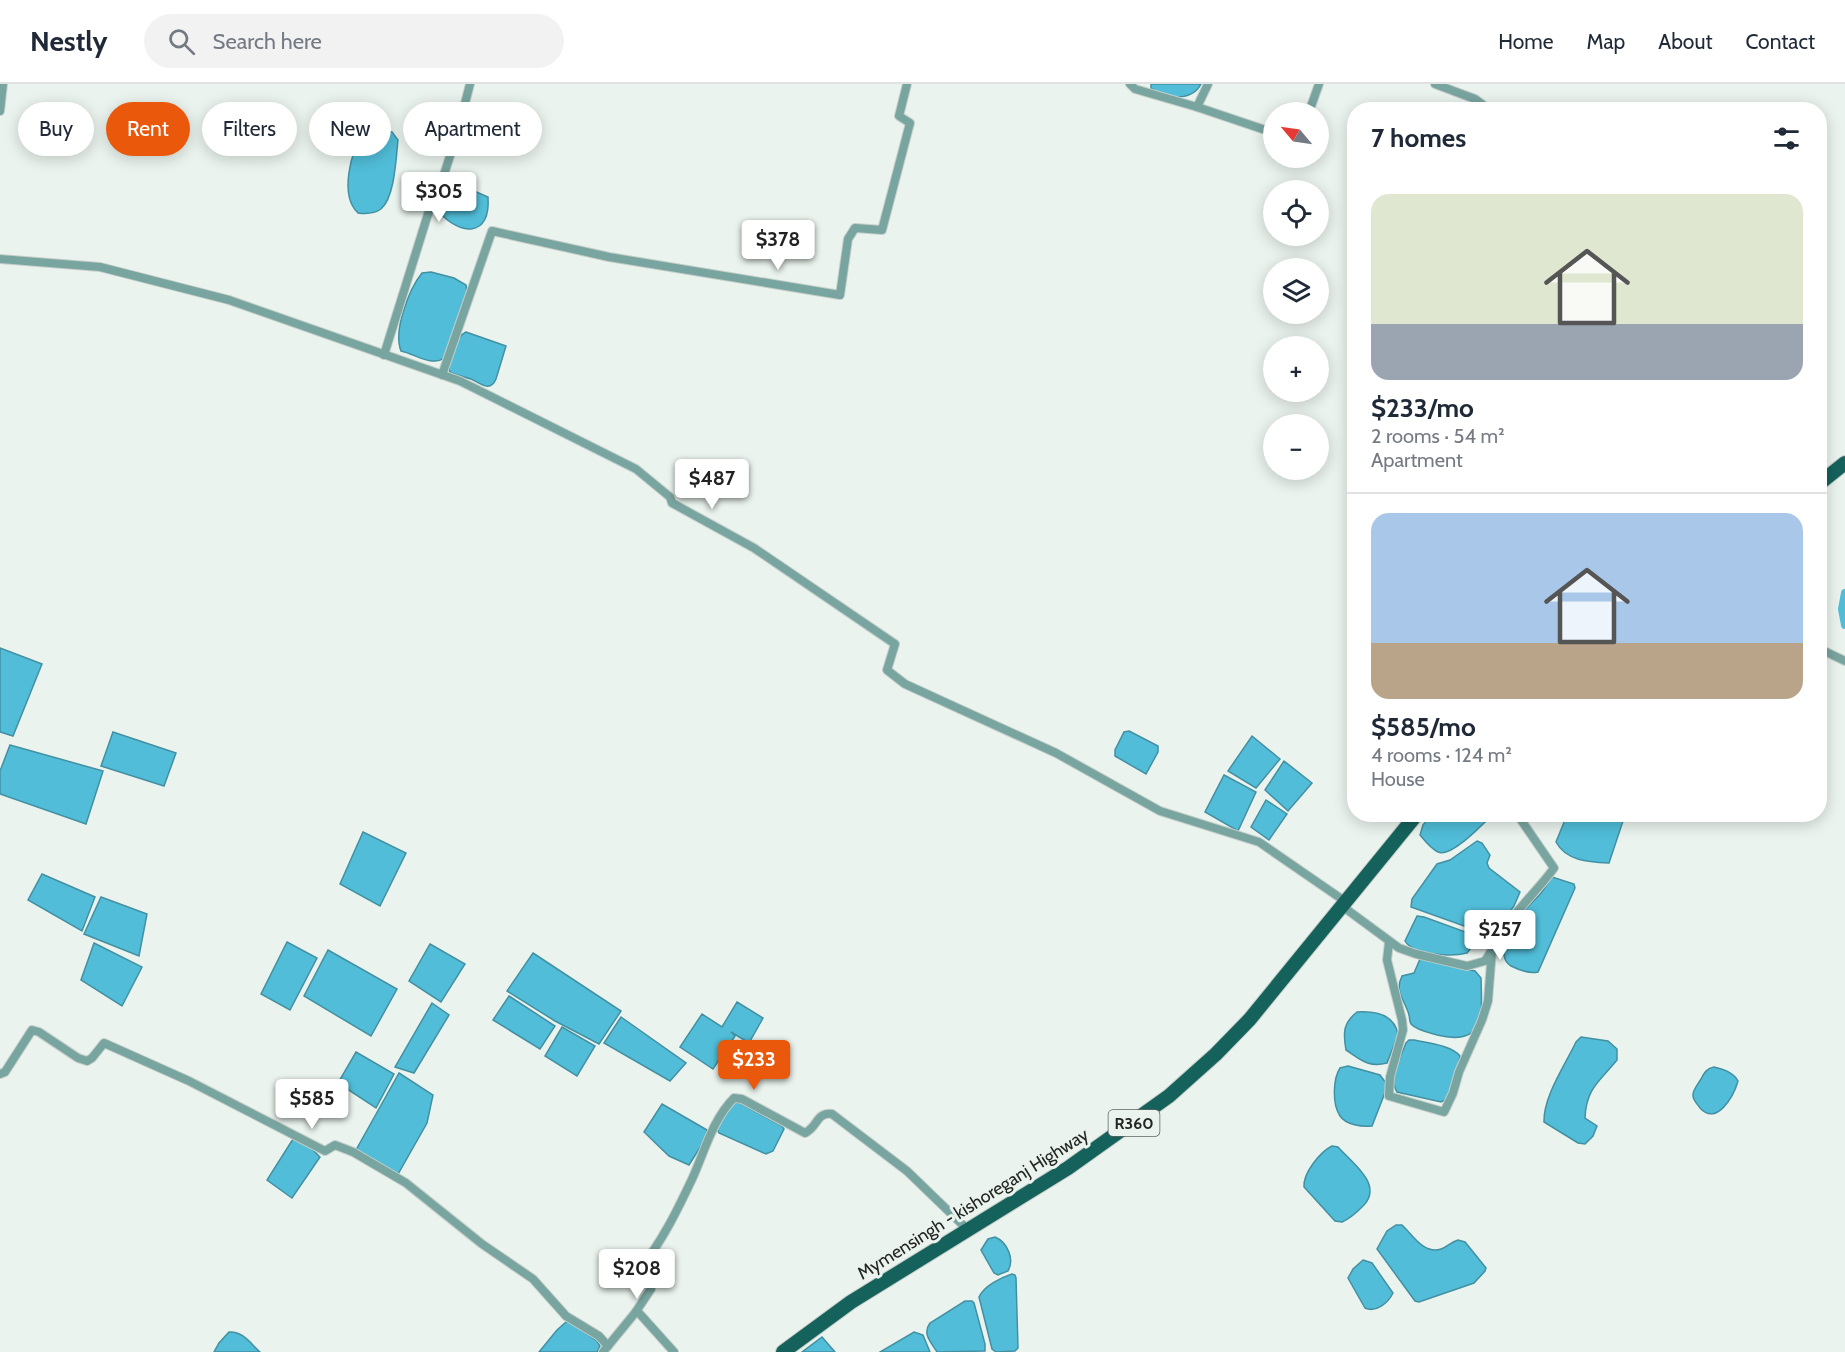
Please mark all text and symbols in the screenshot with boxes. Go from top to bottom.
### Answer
search box [144,14,564,68]
text: Nestly [30,24,108,58]
icon: search [165,25,198,58]
text: Search here [213,28,322,55]
text: Home [1498,29,1554,54]
text: Map [1587,29,1625,54]
text: About [1658,29,1712,54]
text: Contact [1745,29,1815,54]
chip: Buy [18,102,94,156]
chip: Rent [106,102,190,156]
chip: Filters [202,102,297,156]
chip: New [309,102,391,156]
chip: Apartment [403,102,542,156]
north arrow [1263,102,1329,168]
map controls [1263,102,1329,480]
text: 7 homes [1371,122,1466,154]
icon: filters [1770,122,1803,155]
pin: $305 [403,172,475,223]
text: $305 [415,179,463,203]
button: locate [1263,180,1329,246]
pin: $378 [742,220,814,271]
text: $378 [756,227,800,251]
icon: home [1533,233,1641,341]
button: layers [1263,258,1329,324]
button: + [1263,336,1329,402]
text: $233/mo [1371,392,1474,424]
button: − [1263,414,1329,480]
text: 2 rooms · 54 m² [1371,424,1505,448]
text: Apartment [1371,448,1463,472]
pin: $487 [676,459,748,510]
text: $487 [689,466,735,490]
icon: home [1533,552,1641,660]
text: $585/mo [1371,711,1476,743]
text: 4 rooms · 124 m² [1371,743,1512,767]
text: House [1371,767,1425,791]
pin: $257 [1464,910,1536,961]
text: $257 [1478,917,1522,941]
pin: $233 [718,1040,790,1091]
text: $233 [732,1047,776,1071]
pin: $585 [276,1079,348,1130]
text: $585 [289,1086,335,1110]
road number: R360 [1108,1110,1160,1136]
street label: Mymensingh - kishoreganj Highway [853,1123,1093,1285]
pin: $208 [601,1249,673,1300]
text: $208 [613,1256,661,1280]

